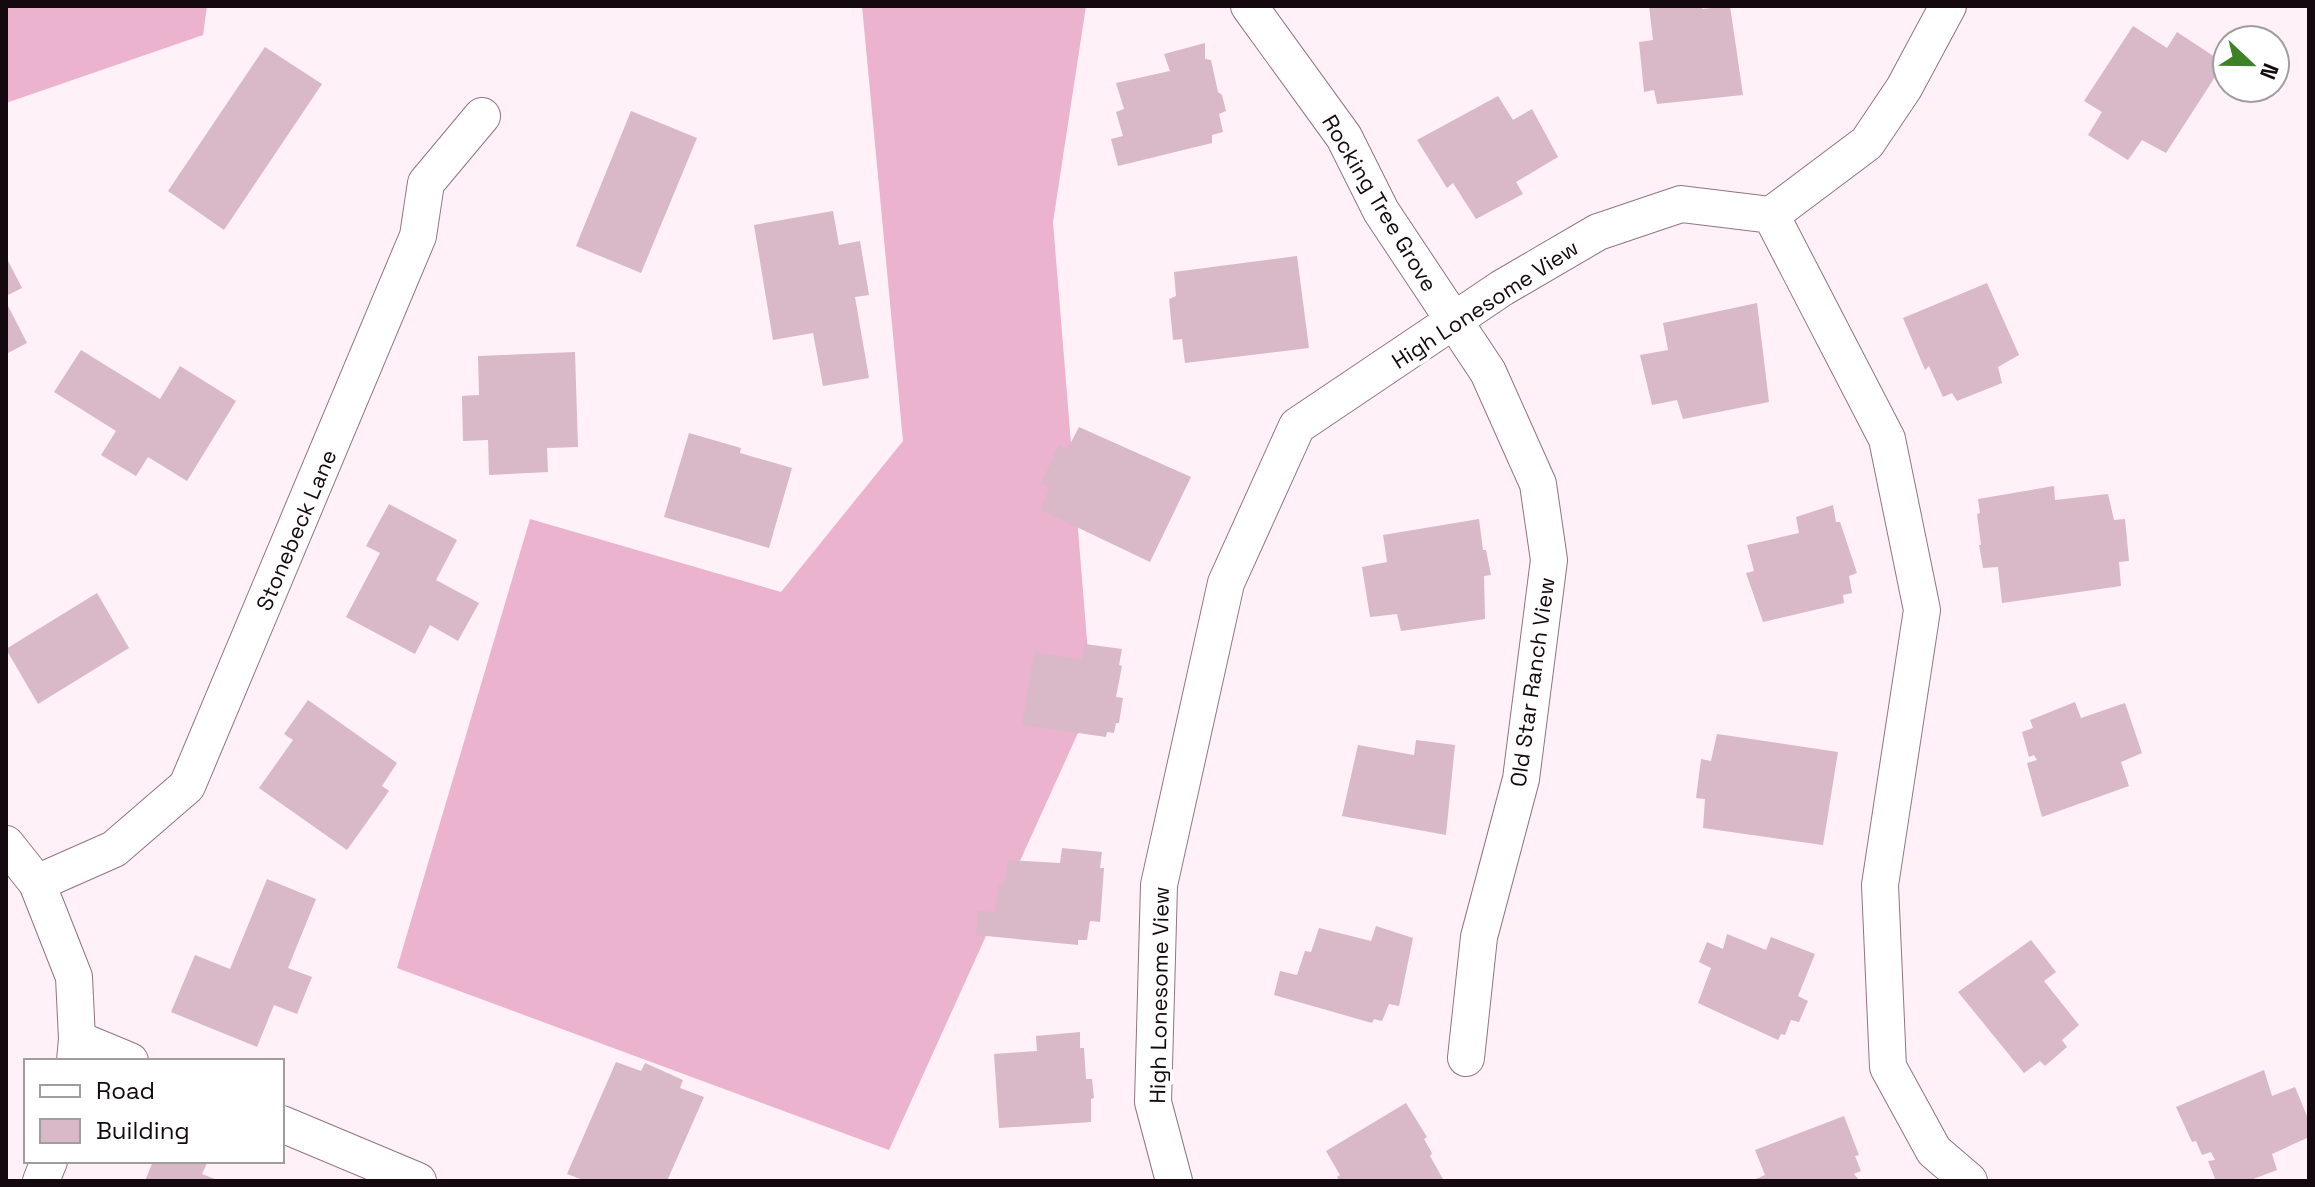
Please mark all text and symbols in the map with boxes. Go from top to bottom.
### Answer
north arrow [2211,24,2291,104]
text: N [2254,59,2285,84]
street label: Rocking Tree Grove [1316,109,1444,297]
street label: High Lonesome View [1386,233,1584,375]
street label: Stonebeck Lane [249,445,343,615]
street label: Old Star Ranch View [1503,575,1561,789]
street label: High Lonesome View [1143,886,1175,1104]
legend [24,1059,284,1163]
text: Road [96,1075,155,1106]
text: Building [96,1115,190,1146]

